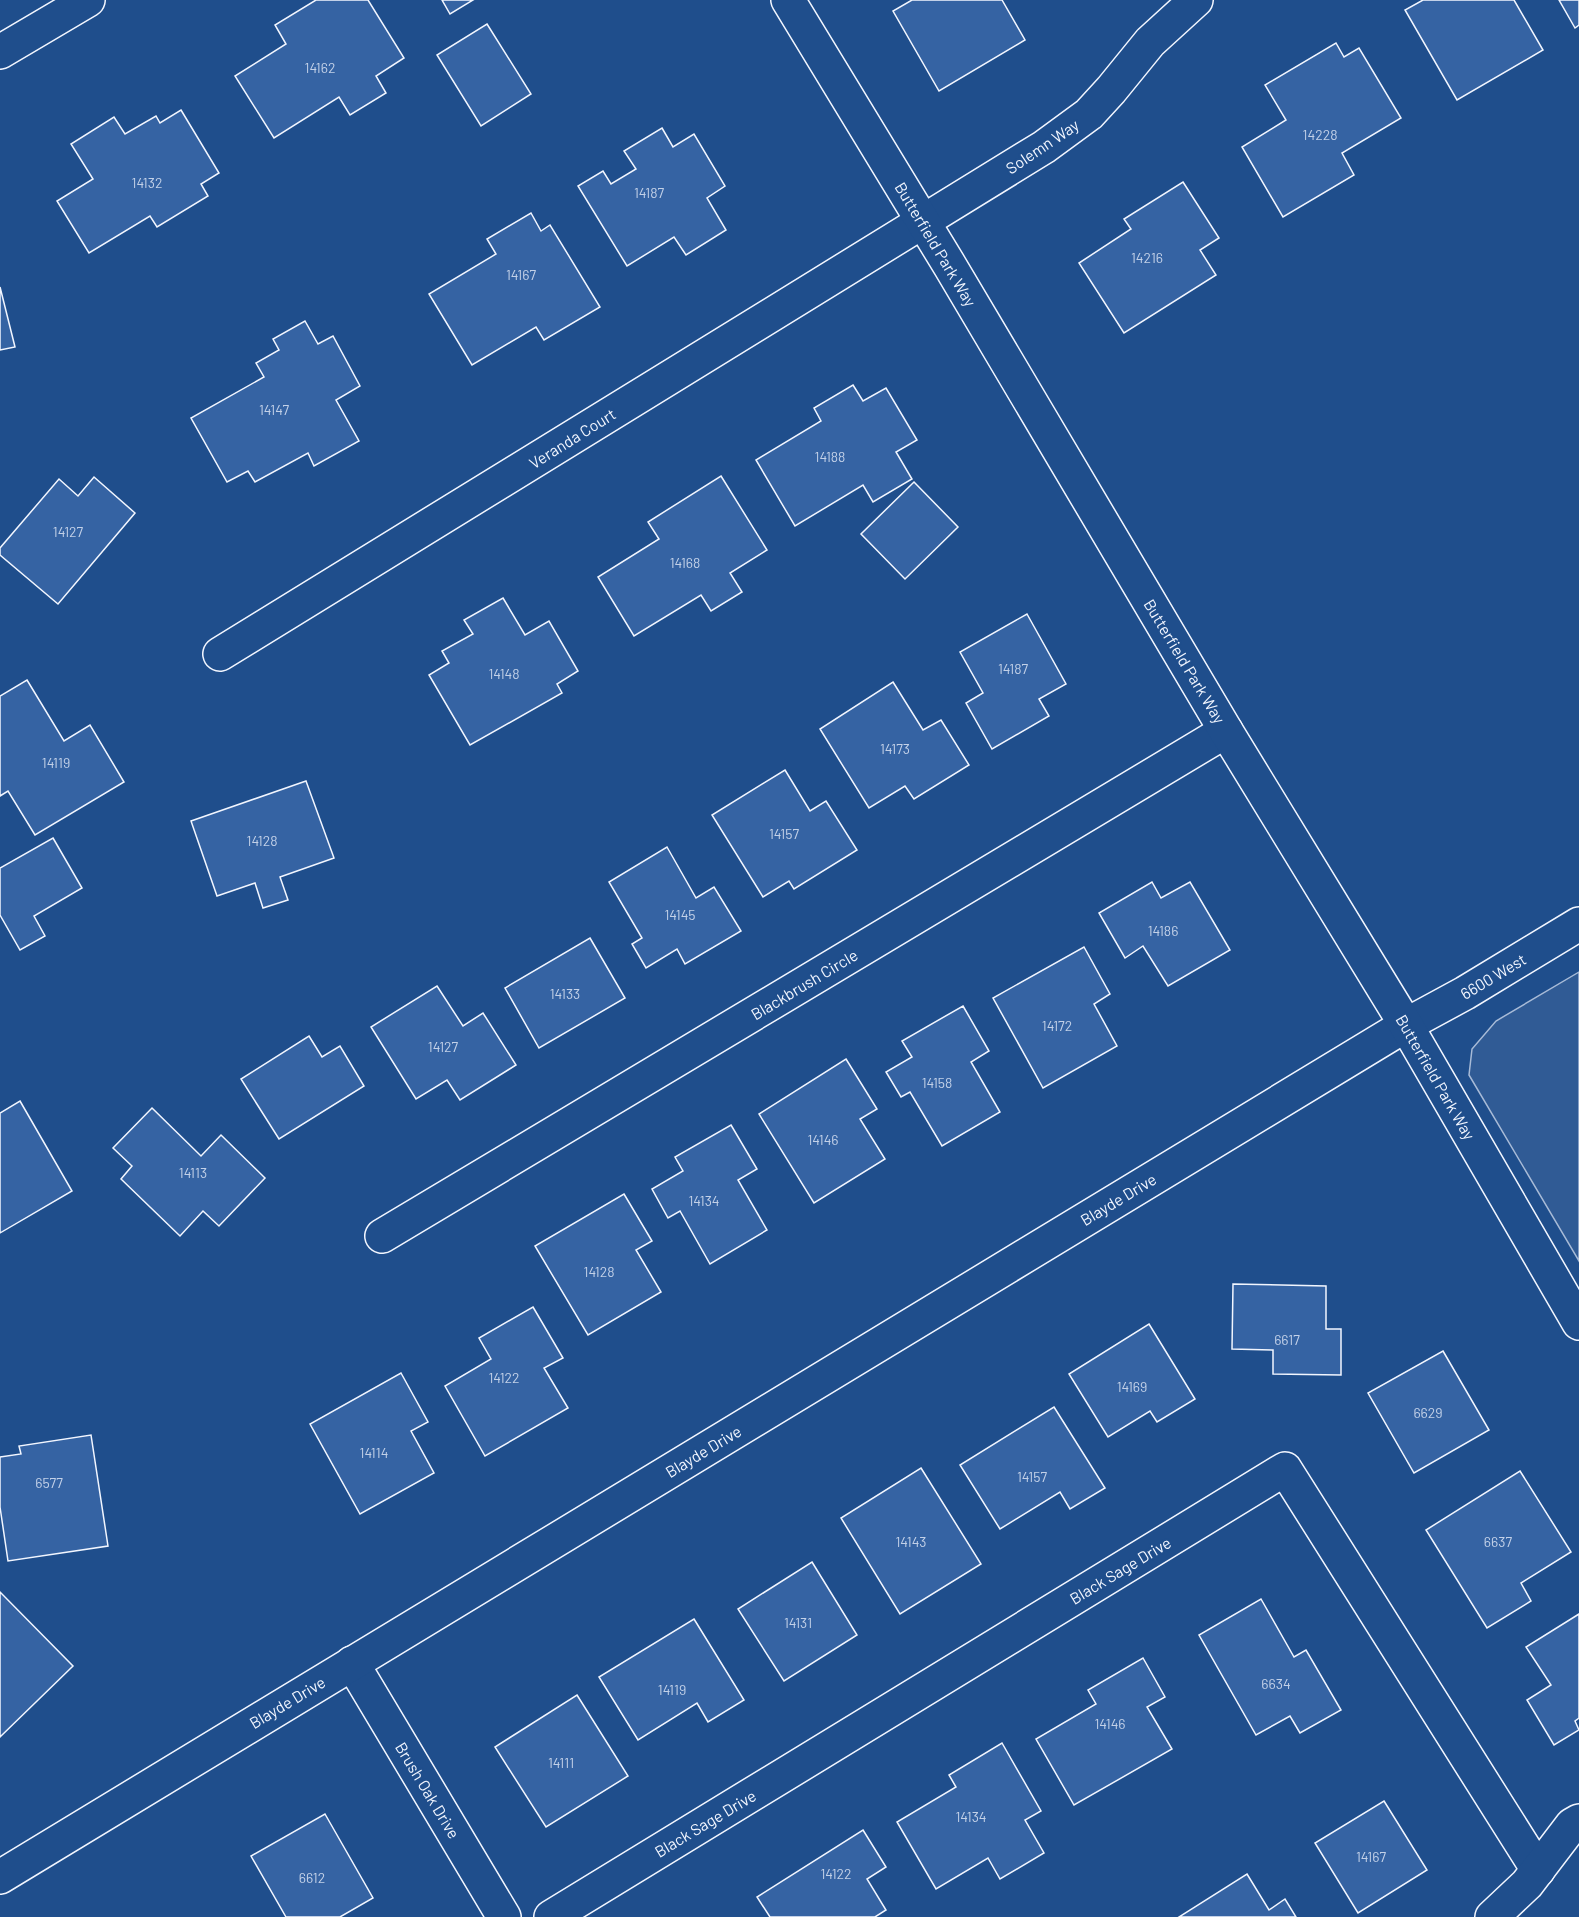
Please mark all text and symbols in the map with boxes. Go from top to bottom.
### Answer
house number: 14162 [305,59,335,76]
street label: Solemn Way [1002,114,1083,177]
house number: 14228 [1303,126,1337,143]
house number: 14132 [132,174,162,191]
street label: Butterfield Park Way [891,178,981,310]
house number: 14187 [634,184,664,201]
house number: 14216 [1131,249,1163,266]
house number: 14167 [506,266,536,283]
house number: 14147 [259,401,289,418]
street label: Veranda Court [525,404,619,472]
house number: 14188 [815,448,845,465]
house number: 14127 [53,523,84,540]
house number: 14168 [670,554,700,571]
street label: Butterfield Park Way [1140,595,1230,727]
house number: 14187 [998,660,1028,677]
house number: 14148 [488,665,520,682]
house number: 14173 [880,740,910,757]
house number: 14119 [42,754,70,771]
house number: 14157 [769,825,799,842]
house number: 14128 [246,832,278,849]
house number: 14145 [664,906,696,923]
house number: 14186 [1148,922,1178,939]
street label: Blackbrush Circle [747,945,861,1023]
street label: 6600 West [1457,949,1529,1003]
house number: 14133 [550,985,580,1002]
street label: Butterfield Park Way [1392,1011,1480,1144]
house number: 14172 [1042,1017,1072,1034]
house number: 14127 [428,1038,459,1055]
house number: 14158 [922,1074,952,1091]
house number: 14146 [807,1131,839,1148]
house number: 14113 [179,1164,207,1181]
street label: Blayde Drive [1077,1169,1159,1229]
house number: 14134 [688,1192,720,1209]
house number: 14128 [583,1263,615,1280]
house number: 6617 [1274,1331,1300,1348]
house number: 14122 [488,1369,520,1386]
house number: 14169 [1117,1378,1147,1395]
house number: 6629 [1413,1404,1443,1421]
street label: Blayde Drive [662,1421,744,1481]
house number: 14114 [360,1444,388,1461]
house number: 14157 [1017,1468,1047,1485]
house number: 6577 [35,1474,63,1491]
street label: Black Sage Drive [1066,1532,1174,1608]
house number: 14143 [895,1533,927,1550]
house number: 6637 [1484,1533,1512,1550]
house number: 14131 [784,1614,812,1631]
street label: Blayde Drive [246,1672,328,1732]
house number: 6634 [1261,1675,1291,1692]
house number: 14119 [658,1681,686,1698]
house number: 14146 [1094,1715,1126,1732]
street label: Brush Oak Drive [392,1738,464,1842]
house number: 14111 [548,1754,574,1771]
street label: Black Sage Drive [651,1785,759,1861]
house number: 14134 [955,1808,987,1825]
house number: 14167 [1356,1848,1386,1865]
house number: 14122 [820,1865,852,1882]
house number: 6612 [299,1869,325,1886]

